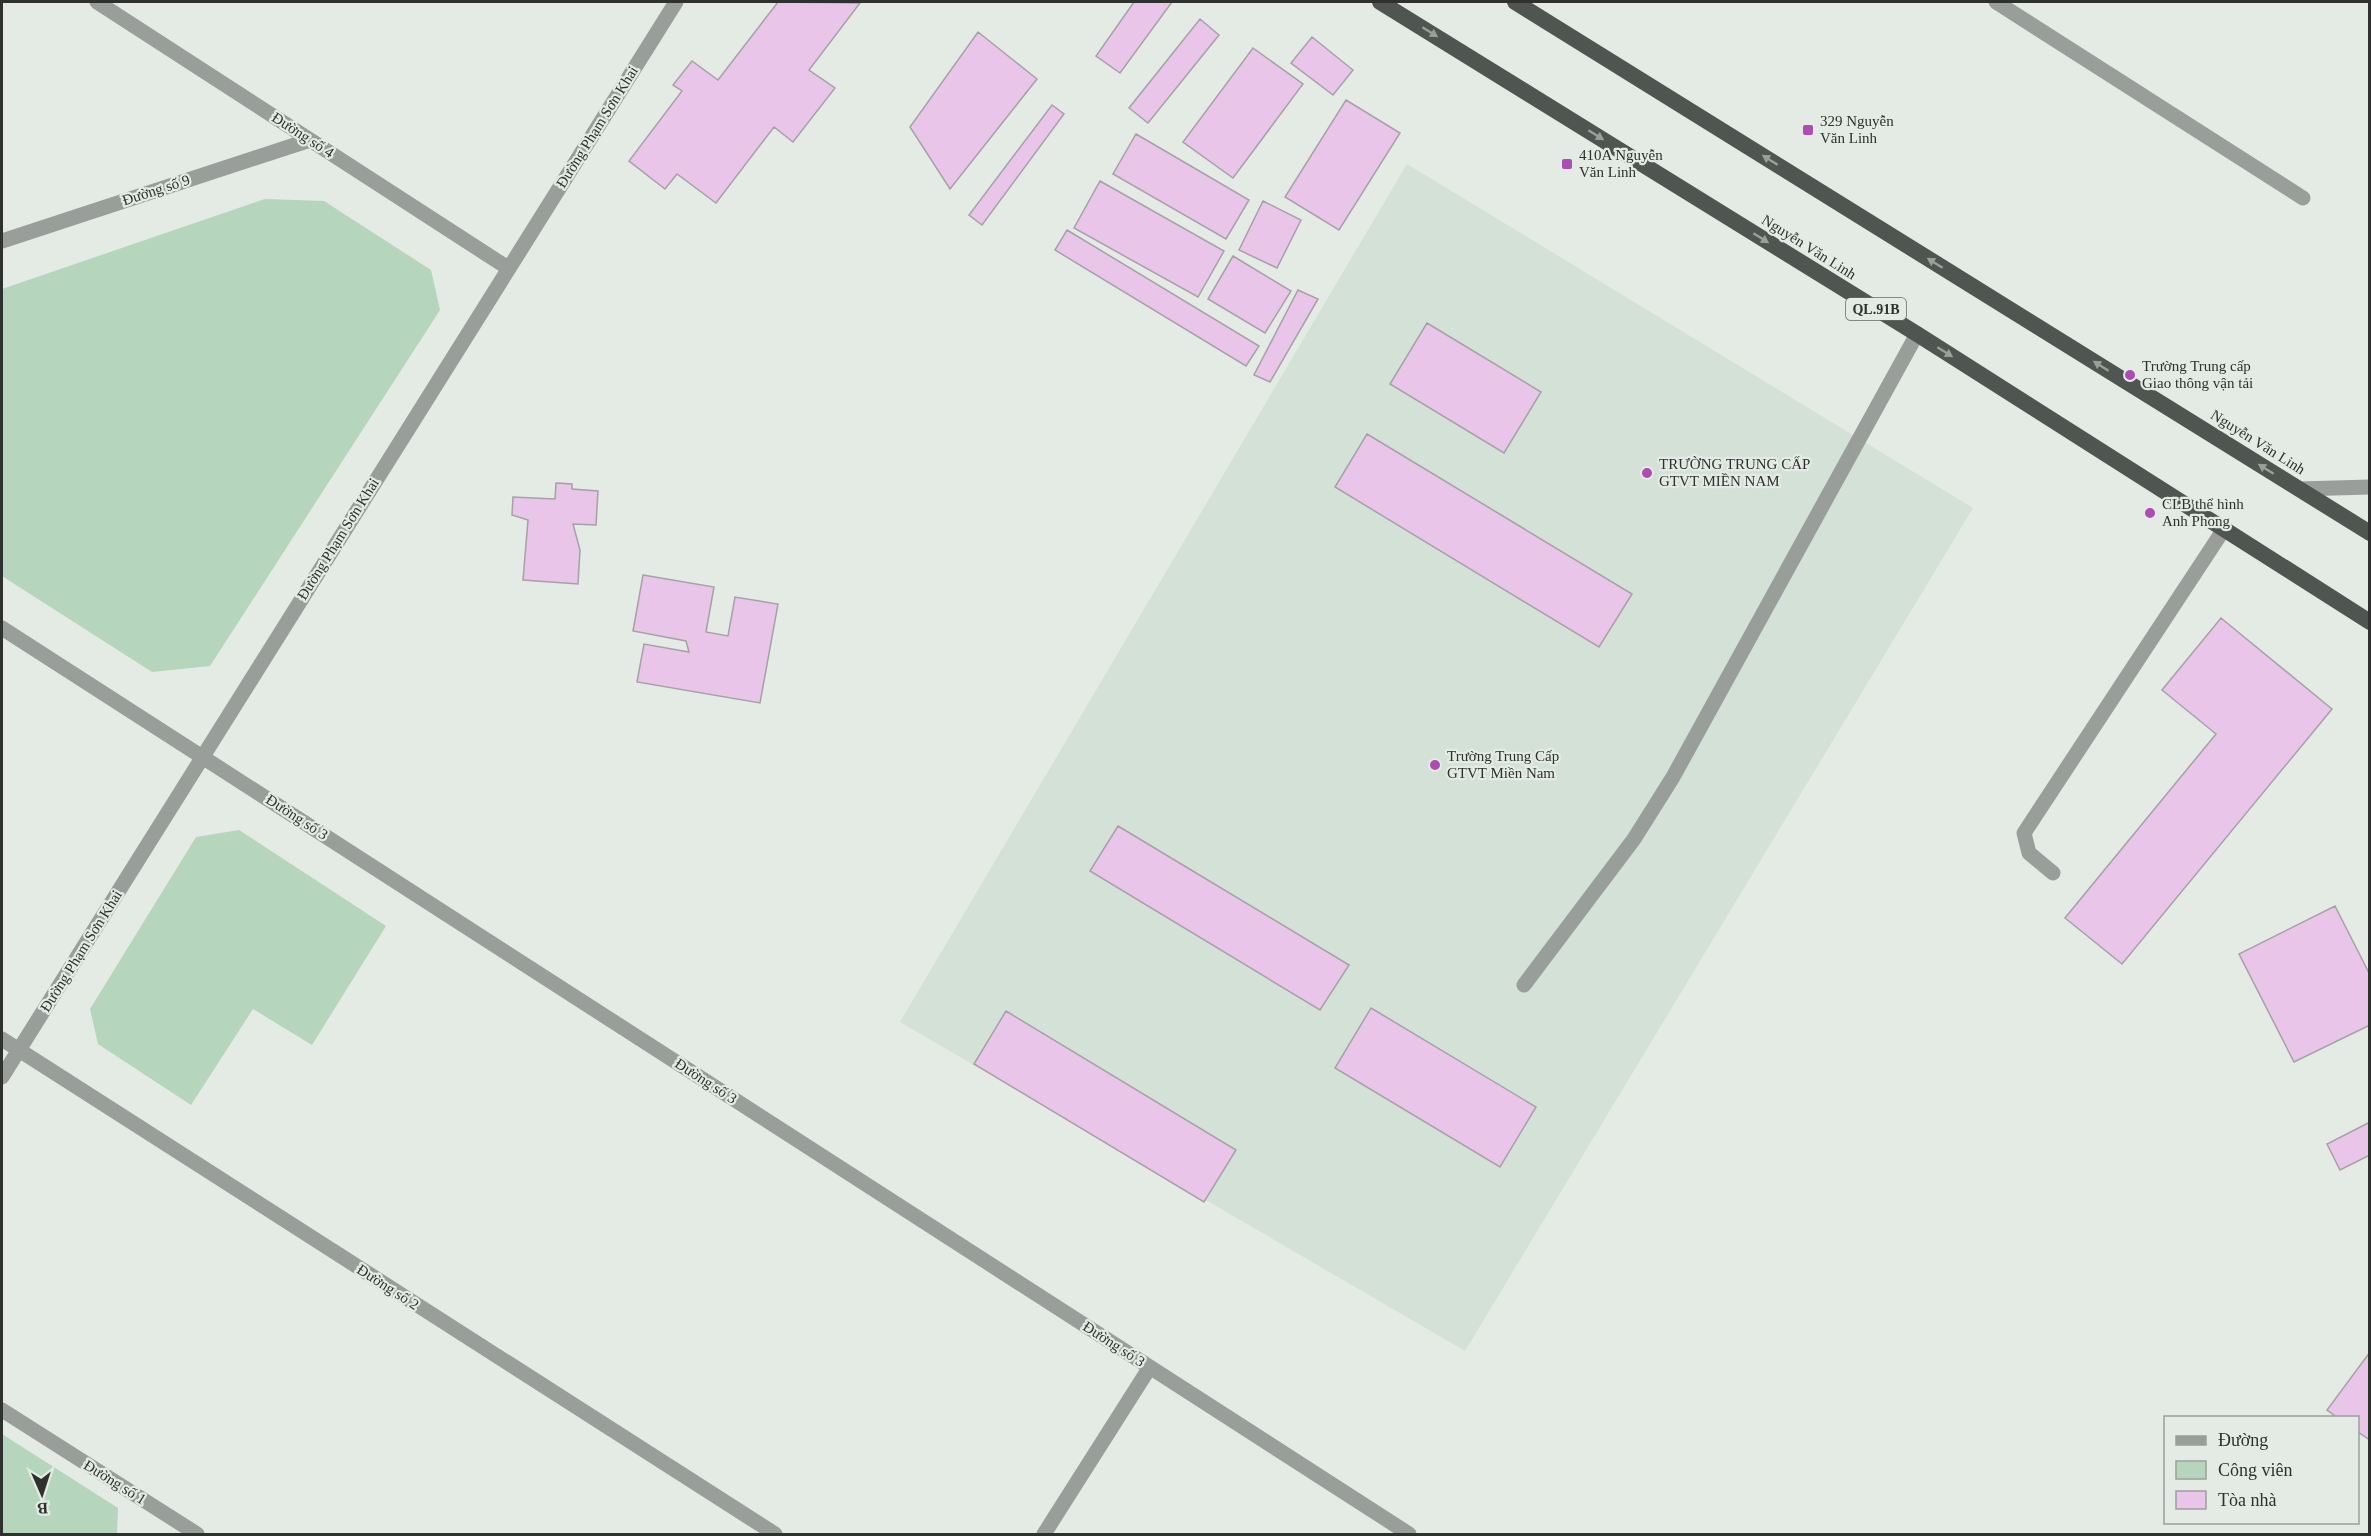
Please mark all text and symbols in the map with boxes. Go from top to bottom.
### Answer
one-way arrow [1422,27,1438,38]
street label: Đường Phạm Sơn Khai [553,63,641,191]
street label: Đường số 4 [269,109,337,161]
place label: 329 Nguyễn Văn Linh [1820,113,1894,146]
marker: 329 Nguyễn Văn Linh [1801,123,1815,137]
one-way arrow [1588,130,1604,141]
place label: 410A Nguyễn Văn Linh [1579,147,1663,180]
one-way arrow [1762,154,1778,165]
marker: 410A Nguyễn Văn Linh [1560,157,1574,171]
street label: Đường số 9 [120,172,192,208]
street label: Nguyễn Văn Linh [1759,212,1859,283]
one-way arrow [1753,232,1769,243]
one-way arrow [1927,257,1943,268]
road number: QL.91B [1846,298,1906,320]
one-way arrow [1937,346,1953,357]
place label: Trường Trung cấp Giao thông vận tải [2142,358,2253,391]
one-way arrow [2093,360,2109,371]
marker: Trường Trung cấp Giao thông vận tải [2123,368,2137,382]
street label: Nguyễn Văn Linh [2208,407,2308,478]
place label: TRƯỜNG TRUNG CẤP GTVT MIỀN NAM [1659,456,1810,489]
one-way arrow [2258,463,2274,474]
marker: TRƯỜNG TRUNG CẤP GTVT MIỀN NAM [1640,466,1654,480]
street label: Đường Phạm Sơn Khai [294,475,382,603]
place label: CLB thể hình Anh Phong [2162,496,2244,529]
marker: CLB thể hình Anh Phong [2143,506,2157,520]
place label: Trường Trung Cấp GTVT Miền Nam [1447,748,1559,781]
marker: Trường Trung Cấp GTVT Miền Nam [1428,758,1442,772]
street label: Đường số 3 [263,791,331,843]
street label: Đường Phạm Sơn Khai [37,887,125,1015]
street label: Đường số 3 [672,1055,740,1107]
street label: Đường số 2 [354,1261,422,1313]
street label: Đường số 3 [1080,1318,1148,1370]
legend [2164,1416,2359,1524]
text: Đường [2218,1430,2268,1450]
street label: Đường số 1 [81,1457,149,1507]
text: Công viên [2218,1460,2293,1480]
north arrow [12,1464,72,1524]
text: Tòa nhà [2218,1490,2276,1510]
text: B [37,1500,49,1517]

